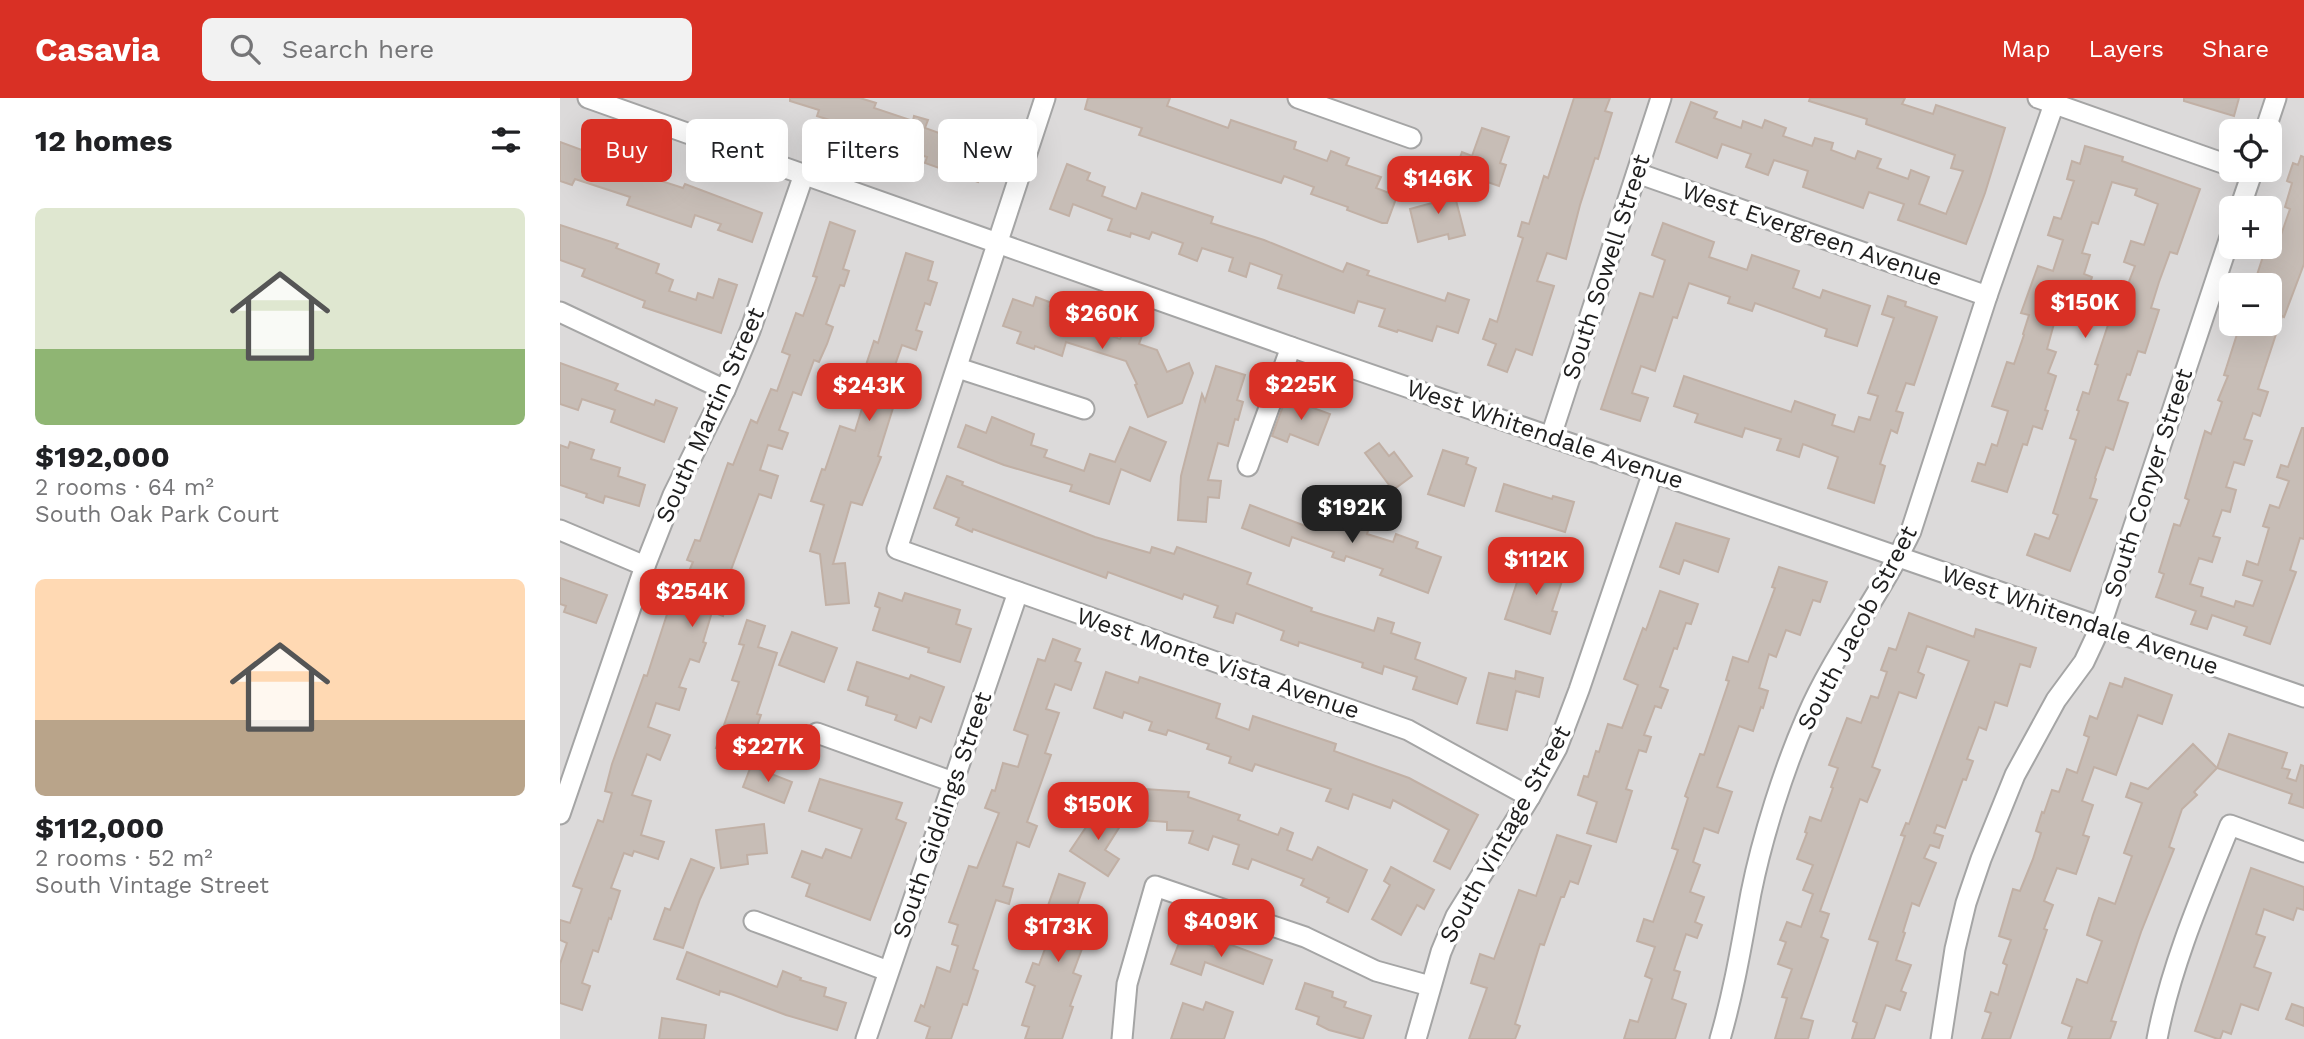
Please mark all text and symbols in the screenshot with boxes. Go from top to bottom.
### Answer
search box [202,18,692,81]
text: Casavia [35,30,160,69]
icon: search [226,30,264,68]
text: Search here [282,34,434,64]
text: Map [2002,35,2050,63]
text: Layers [2088,35,2164,63]
text: Share [2202,35,2269,63]
chip: Buy [581,119,672,182]
chip: Rent [686,119,788,182]
chip: Filters [802,119,924,182]
chip: New [938,119,1037,182]
map controls [2219,119,2282,336]
button: locate [2219,119,2282,182]
icon: filters [487,121,525,159]
text: 12 homes [35,123,173,158]
street label: South Sowell Street [1556,151,1656,383]
pin: $146K [1389,156,1487,216]
text: $146K [1403,165,1473,192]
street label: West Evergreen Avenue [1678,176,1946,292]
button: + [2219,196,2282,259]
icon: home [217,253,343,379]
button: − [2219,273,2282,336]
pin: $150K [2036,280,2134,340]
text: $150K [2051,289,2119,316]
pin: $260K [1053,292,1151,351]
text: $260K [1065,300,1139,327]
street label: South Martin Street [650,303,770,527]
pin: $225K [1252,362,1350,422]
pin: $243K [820,364,918,423]
street label: South Conyer Street [2098,365,2198,601]
text: $225K [1265,371,1337,398]
text: $243K [833,372,905,399]
street label: West Whitendale Avenue [1403,373,1687,495]
text: $192,000 [35,439,170,474]
text: 2 rooms · 64 m² [35,474,214,501]
pin: $192K [1303,486,1401,545]
text: $192K [1318,494,1386,521]
text: South Oak Park Court [35,501,279,528]
street label: South Jacob Street [1791,521,1923,735]
pin: $112K [1487,538,1585,597]
text: $112K [1504,546,1568,573]
street label: West Whitendale Avenue [1938,559,2222,681]
pin: $254K [643,570,741,629]
text: $254K [656,578,728,605]
street label: West Monte Vista Avenue [1073,601,1363,725]
icon: home [217,624,343,750]
street label: South Giddings Street [887,688,997,942]
street label: South Vintage Street [1434,720,1576,948]
pin: $227K [719,724,817,784]
text: $227K [732,733,804,760]
pin: $150K [1049,782,1147,842]
text: $150K [1064,791,1132,818]
text: $112,000 [35,810,164,845]
text: 2 rooms · 52 m² [35,845,213,872]
text: South Vintage Street [35,872,269,899]
pin: $409K [1172,900,1270,959]
pin: $173K [1009,904,1107,964]
text: $409K [1184,908,1258,935]
text: $173K [1024,913,1092,940]

